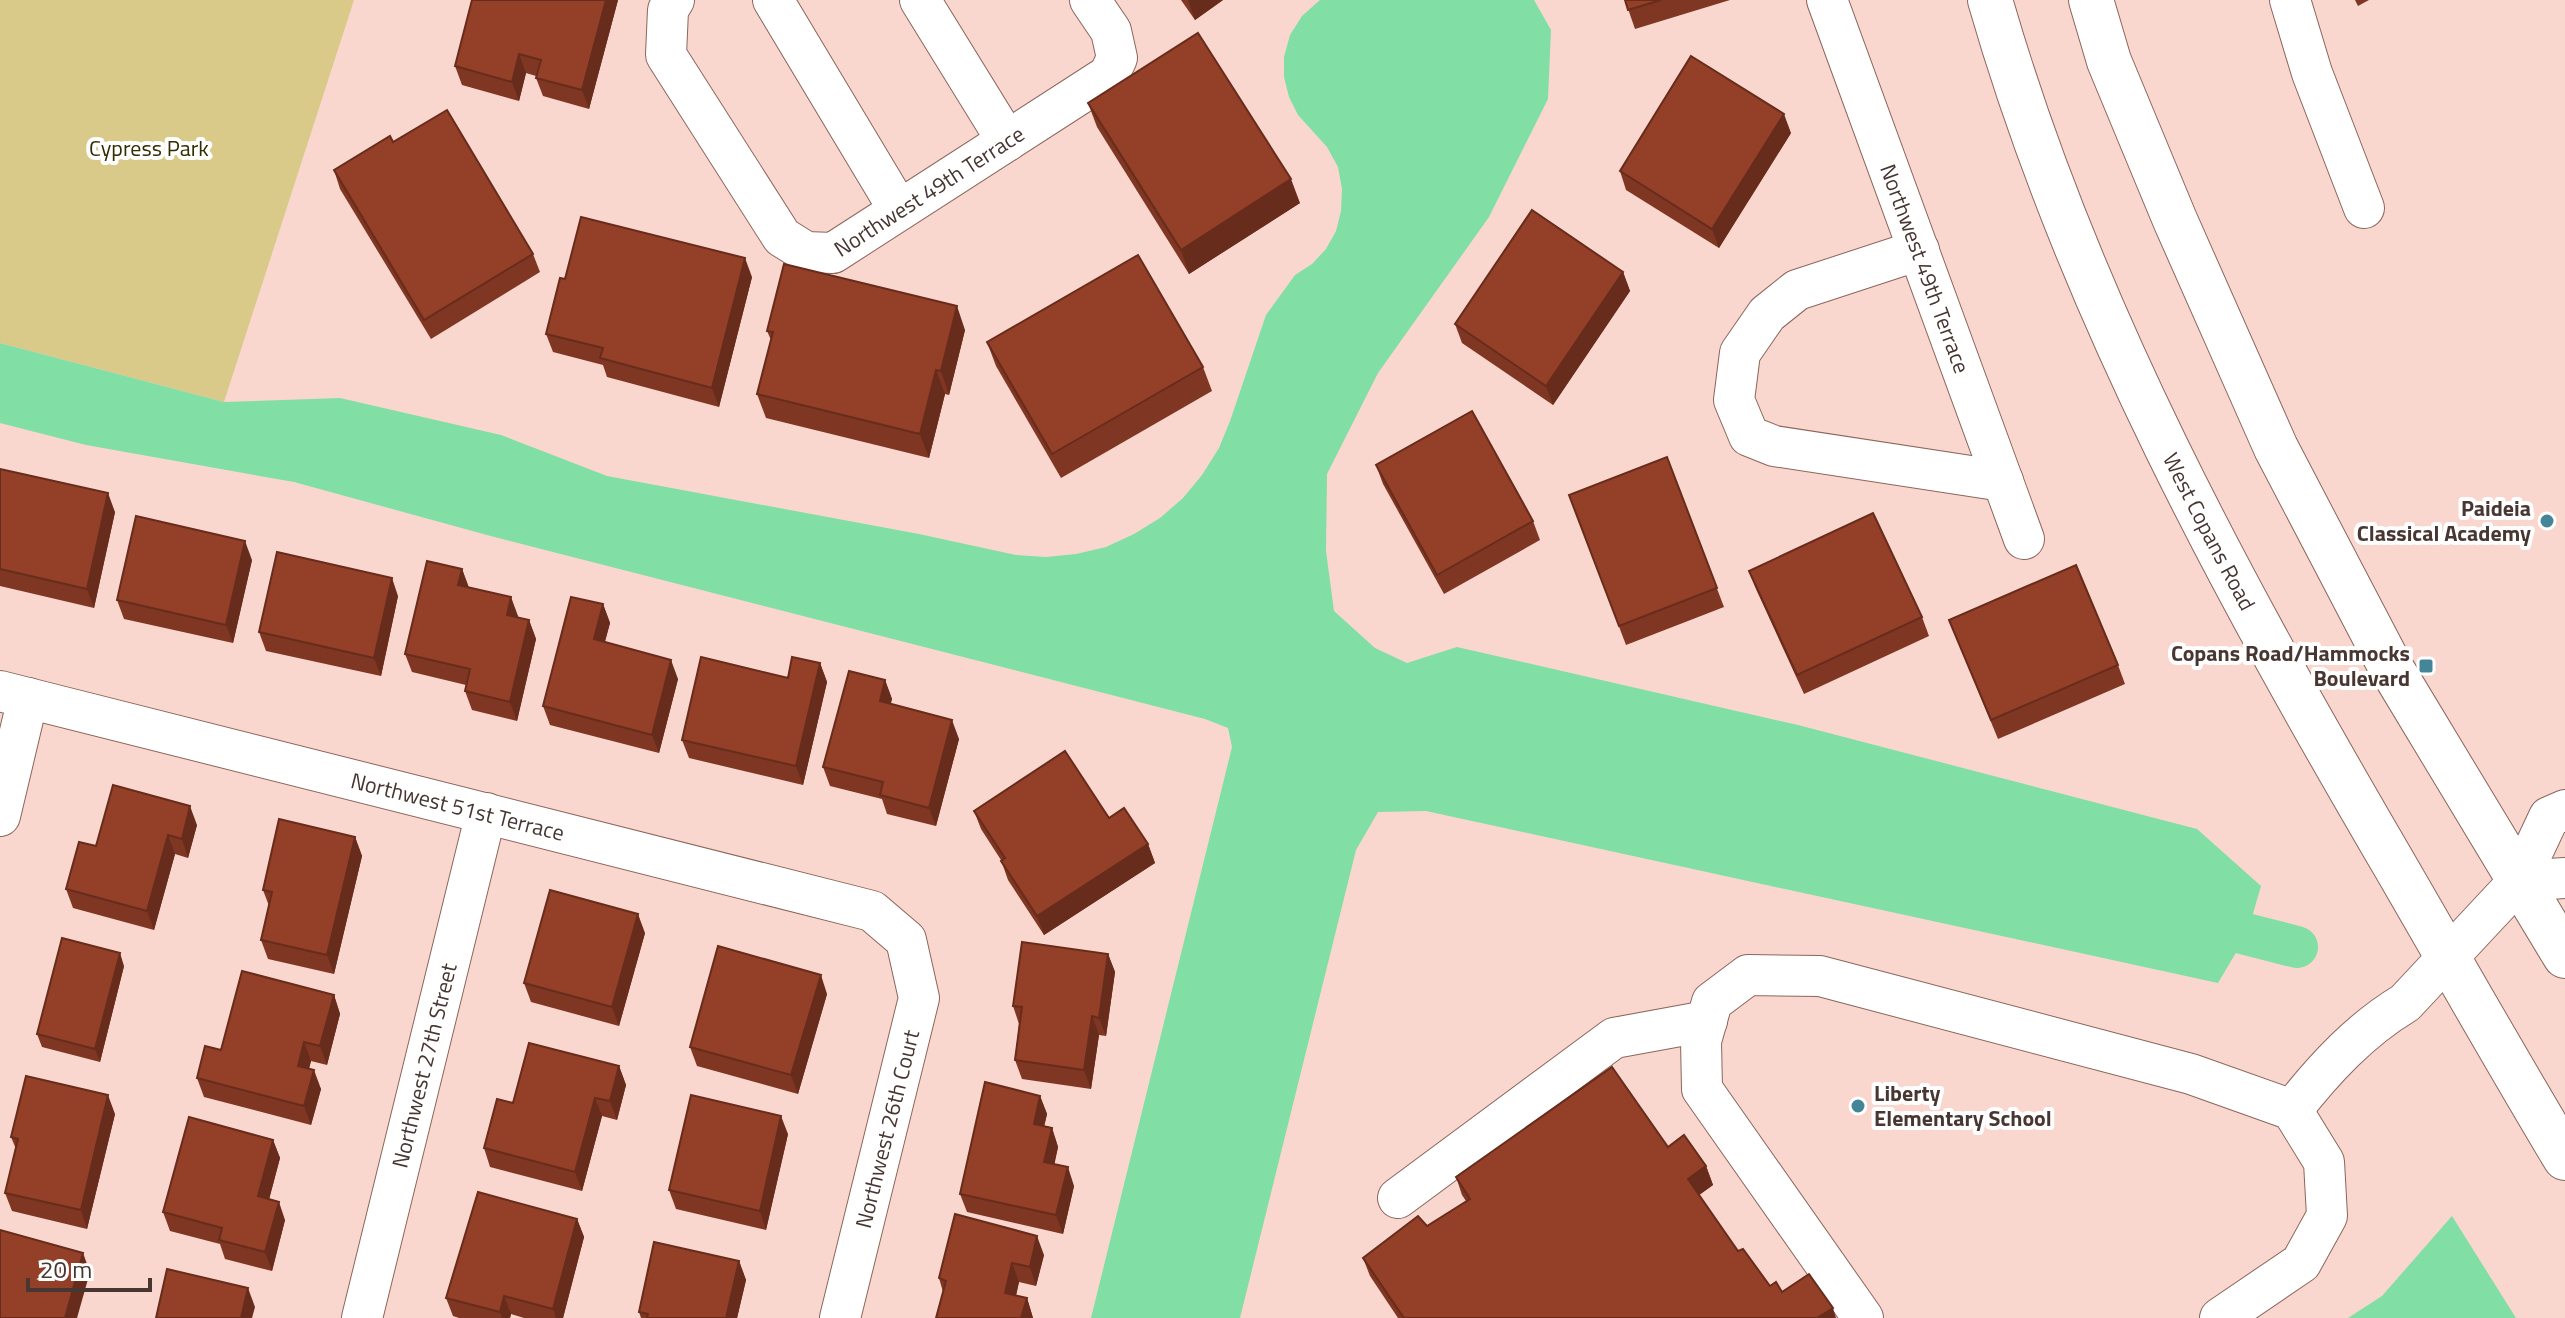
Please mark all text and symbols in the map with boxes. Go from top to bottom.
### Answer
street label: Northwest 49th Terrace [827,117,1031,265]
park label: Cypress Park [89,131,209,165]
street label: Northwest 49th Terrace [1871,159,1979,378]
street label: West Copans Road [2155,447,2264,617]
place label: Paideia Classical Academy [2357,491,2531,550]
marker: Paideia Classical Academy [2538,512,2556,530]
place label: Copans Road/Hammocks Boulevard [2171,636,2410,695]
marker: Copans Road/Hammocks Boulevard [2417,657,2435,675]
street label: Northwest 51st Terrace [347,763,568,850]
street label: Northwest 27th Street [382,959,466,1171]
street label: Northwest 26th Court [846,1026,928,1232]
place label: Liberty Elementary School [1874,1076,2052,1135]
marker: Liberty Elementary School [1849,1097,1867,1115]
scale bar [28,1242,150,1292]
text: 20 m [40,1251,92,1287]

